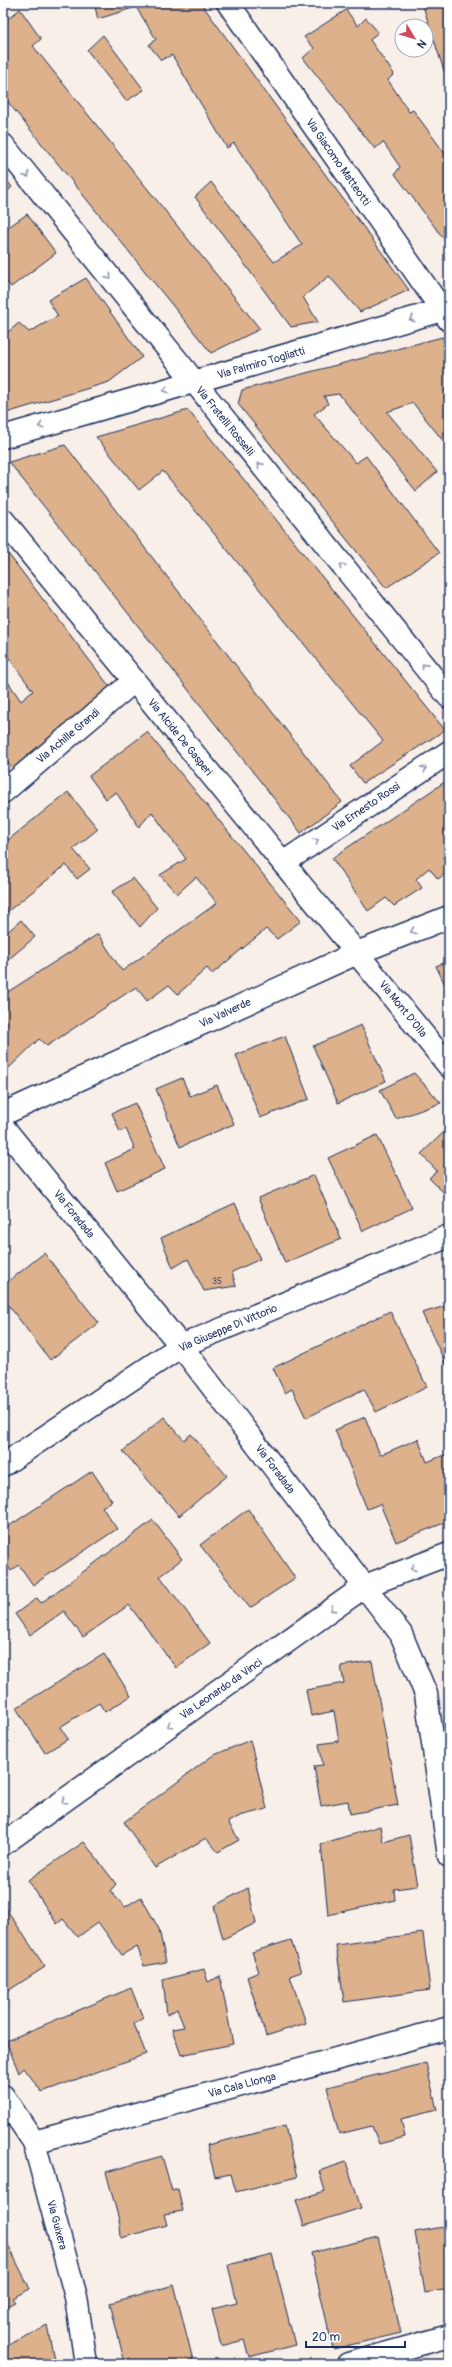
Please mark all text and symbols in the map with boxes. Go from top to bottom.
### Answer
north arrow [394,18,434,58]
text: N [414,37,429,51]
street label: Via Giacomo Matteotti [303,116,373,208]
one-way arrow [23,171,30,178]
one-way arrow [104,272,111,279]
one-way arrow [408,314,415,323]
street label: Via Palmiro Togliatti [216,344,306,382]
street label: Via Fratelli Rosselli [193,384,257,458]
one-way arrow [162,385,169,394]
one-way arrow [38,421,45,430]
one-way arrow [258,462,265,469]
one-way arrow [340,563,347,570]
one-way arrow [422,664,429,671]
street label: Via Alcide De Gasperi [145,696,215,778]
street label: Via Achille Grandi [34,706,102,766]
one-way arrow [420,766,427,774]
street label: Via Ernesto Rossi [330,779,402,834]
one-way arrow [312,838,319,846]
one-way arrow [409,927,416,935]
street label: Via Mont D'Olla [376,978,430,1040]
street label: Via Valverde [197,995,253,1031]
street label: Via Foradada [51,1187,97,1241]
house number: 35 [212,1276,222,1287]
street label: Via Giuseppe Di Vittorio [177,1301,279,1355]
street label: Via Foradada [252,1442,298,1496]
one-way arrow [409,1563,416,1571]
one-way arrow [330,1604,337,1612]
street label: Via Leonardo da Vinci [178,1656,265,1722]
one-way arrow [168,1720,175,1727]
one-way arrow [62,1796,69,1803]
street label: Via Cala Llonga [207,2070,277,2100]
street label: Via Guixera [44,2199,70,2251]
scale bar [306,2323,405,2349]
text: 20 m [312,2330,341,2345]

